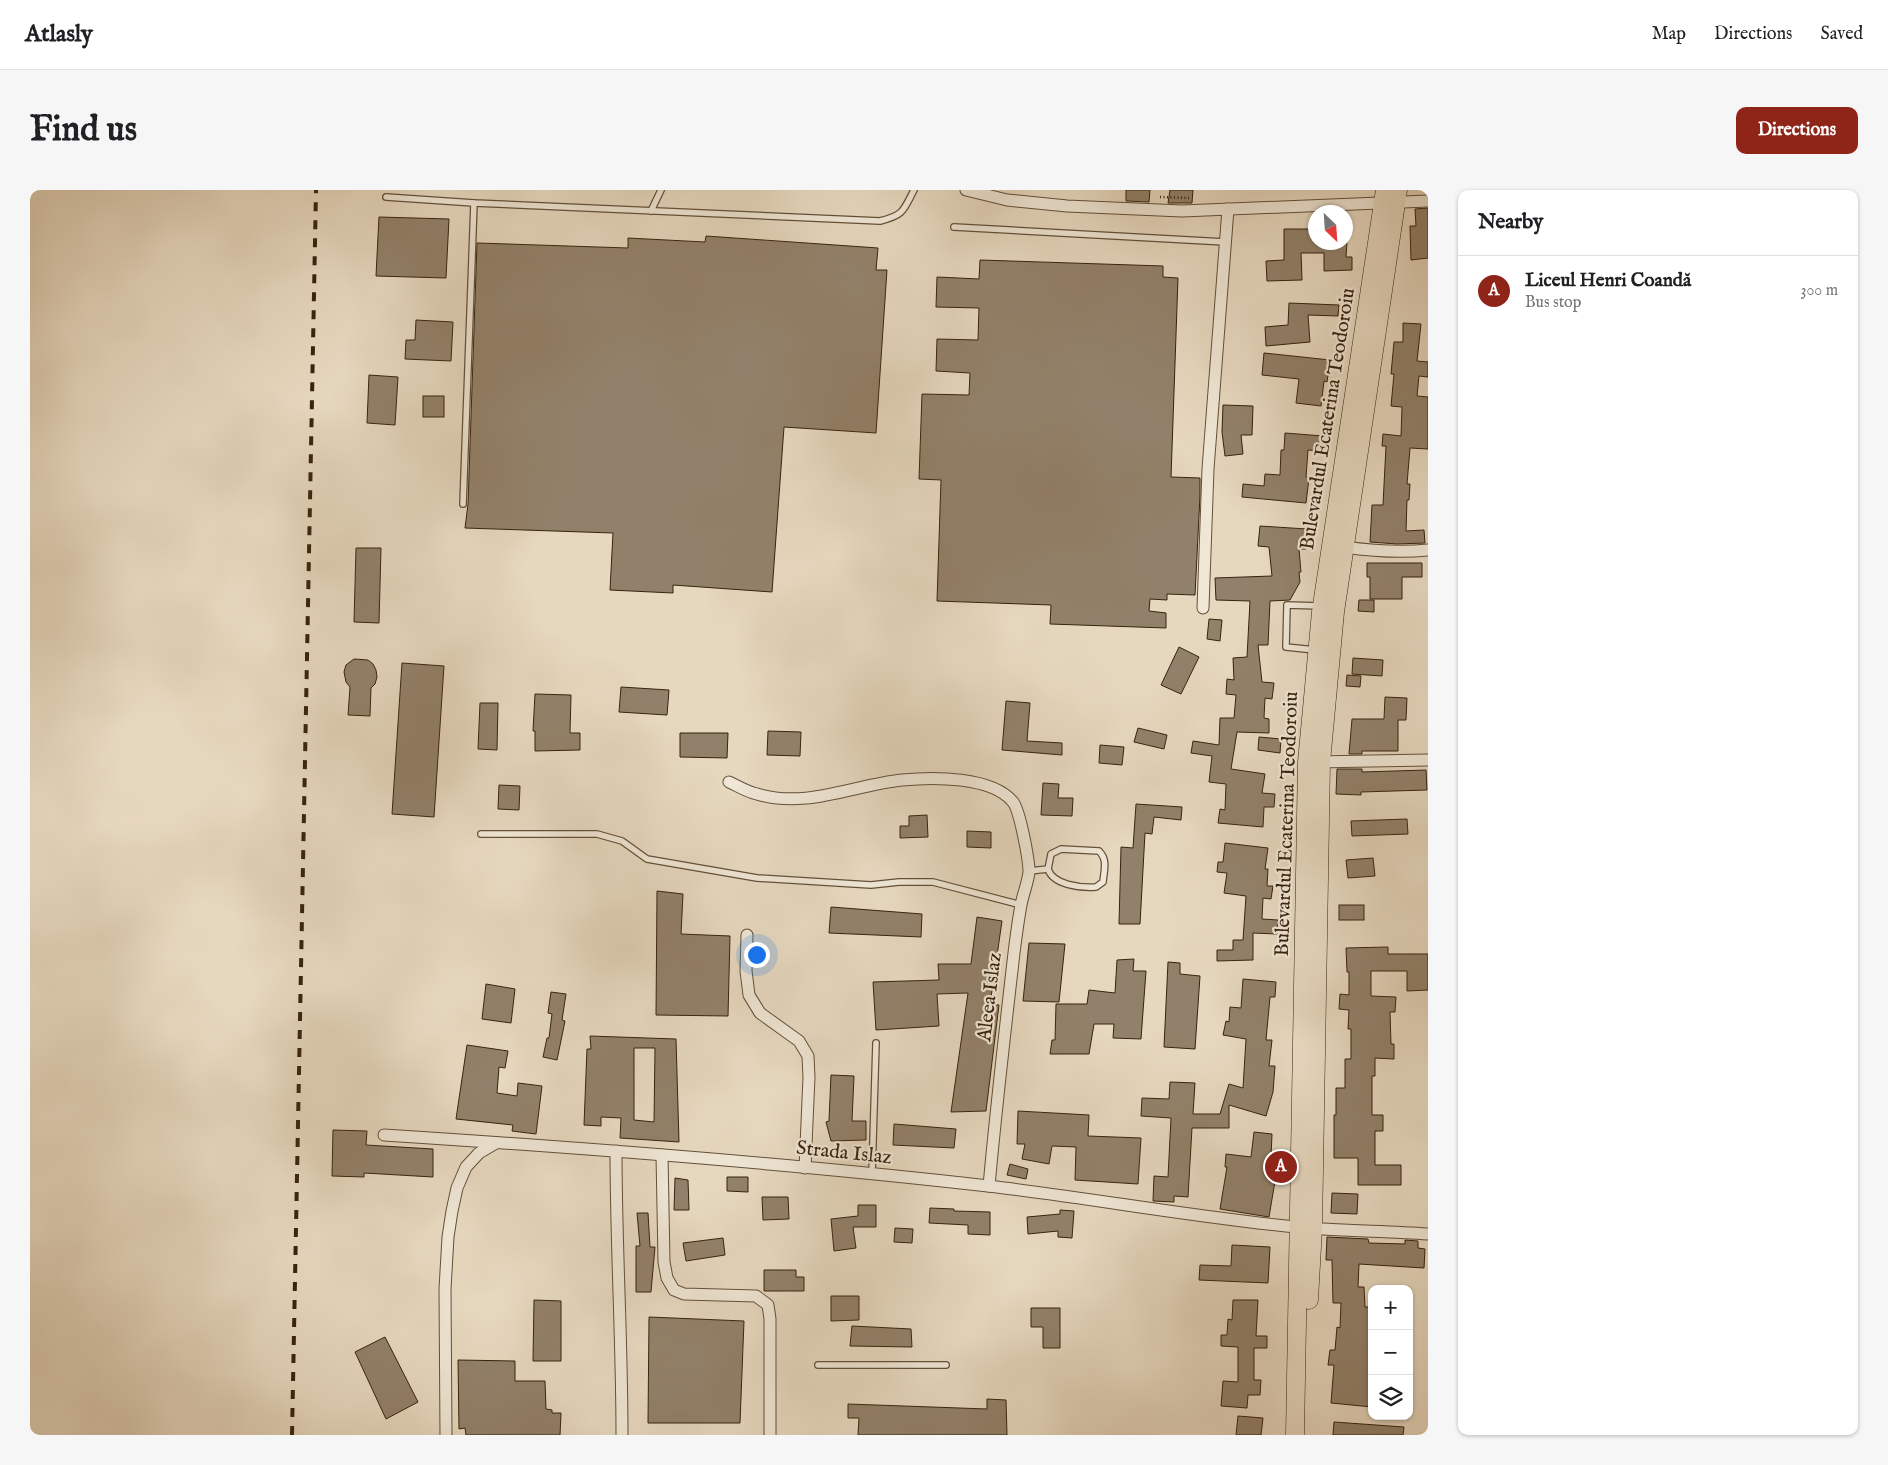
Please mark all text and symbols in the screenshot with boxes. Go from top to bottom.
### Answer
text: Atlasly [25,19,93,50]
text: Map [1652,23,1686,46]
text: Directions [1714,23,1792,46]
text: Saved [1820,23,1863,46]
button: Directions [1736,107,1858,154]
text: Find us [30,108,137,153]
north arrow [1308,205,1353,250]
text: Nearby [1478,209,1543,236]
text: Liceul Henri Coandă [1525,269,1691,293]
text: A [1489,281,1499,301]
text: 300 m [1800,281,1838,301]
street label: Bulevardul Ecaterina Teodoroiu [1295,286,1361,552]
text: Bus stop [1525,293,1581,313]
street label: Bulevardul Ecaterina Teodoroiu [1270,691,1304,957]
your location [744,942,770,968]
street label: Aleea Islaz [972,951,1008,1044]
street label: Strada Islaz [795,1136,893,1170]
pin: A [1265,1148,1297,1186]
map controls [1368,1285,1413,1420]
button: + [1368,1285,1413,1330]
button: − [1368,1330,1413,1375]
button: layers [1368,1375,1413,1420]

